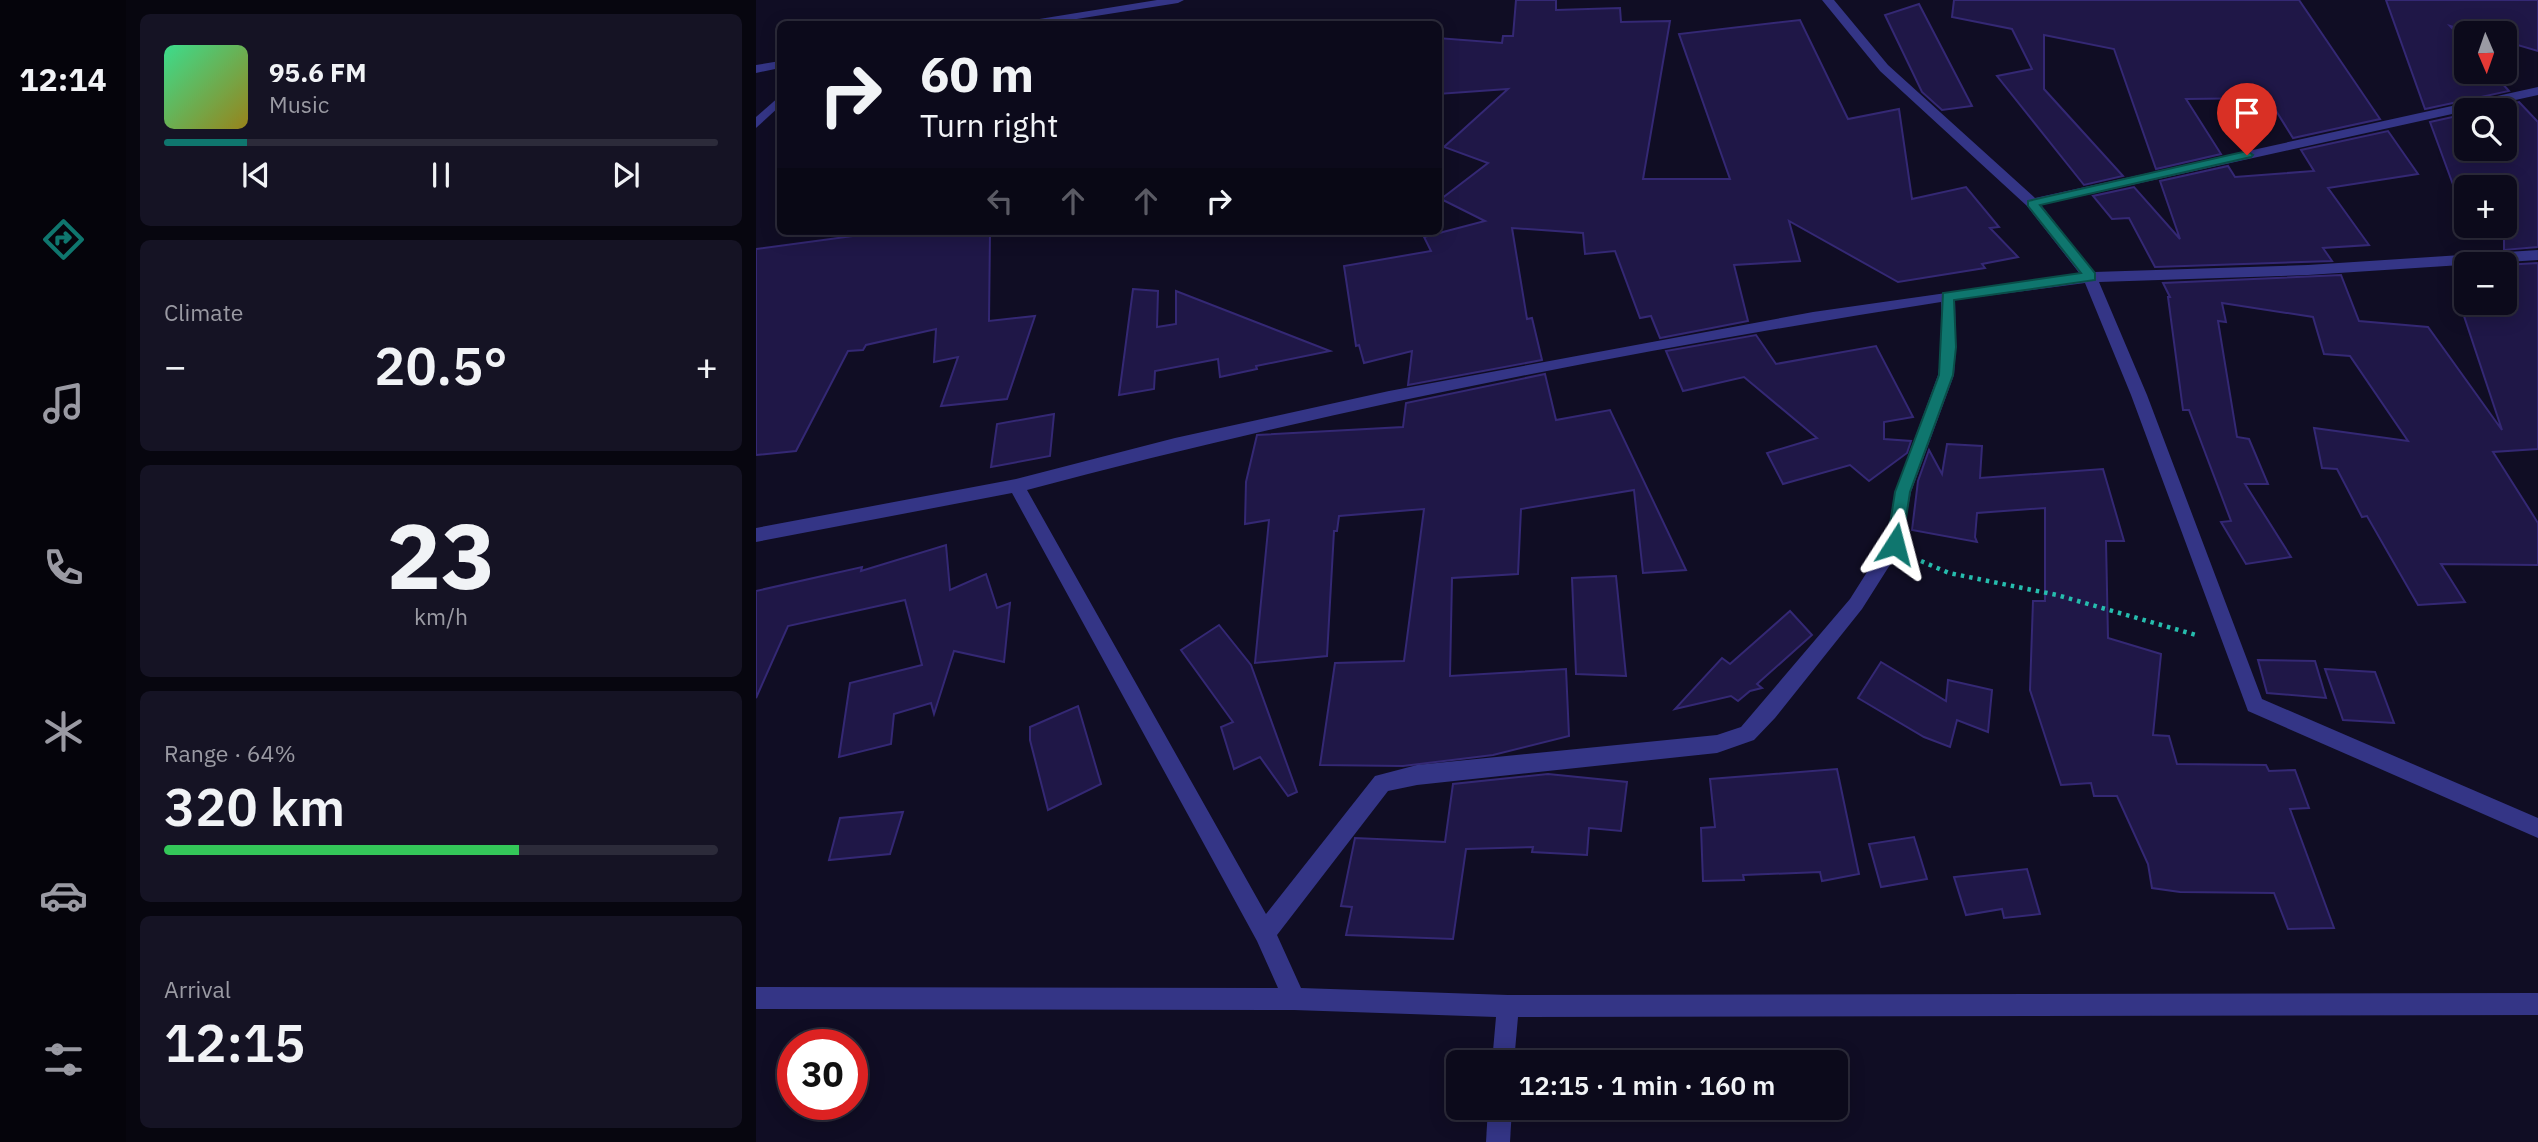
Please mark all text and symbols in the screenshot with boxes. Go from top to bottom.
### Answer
north arrow [2454,21,2516,84]
map controls [2454,21,2517,315]
text: 60 m [920,42,1034,105]
icon: right [805,49,896,140]
text: 95.6 FM [269,55,367,89]
text: 12:14 [19,58,107,100]
pin [2217,83,2277,155]
text: Music [269,89,329,119]
icon: arrive [2228,94,2266,132]
button: search [2454,98,2517,161]
text: Turn right [920,104,1058,146]
icon: previous [237,156,275,194]
icon: pause [422,156,460,194]
icon: next [607,156,645,194]
button: + [2454,175,2517,238]
icon: left [981,182,1019,220]
icon: ahead [1054,182,1092,220]
icon: ahead [1127,182,1165,220]
icon: right [1200,182,1238,220]
icon: directions [39,215,88,264]
button: − [2454,252,2517,315]
text: Climate [164,297,243,327]
text: 20.5° [374,332,508,399]
text: − [164,341,187,390]
text: + [695,341,718,390]
icon: music [39,379,88,428]
text: 23 [386,496,496,614]
position arrow [1858,507,1932,581]
icon: phone [39,543,88,592]
text: km/h [414,601,468,631]
icon: climate [39,707,88,756]
text: Range · 64% [164,738,296,768]
text: 320 km [164,773,345,840]
icon: car [39,871,88,920]
text: Arrival [164,974,231,1004]
text: 12:15 [164,1009,305,1076]
speed limit sign: 30 [777,1029,868,1120]
icon: filters [39,1035,88,1084]
text: 12:15 · 1 min · 160 m [1519,1068,1775,1102]

